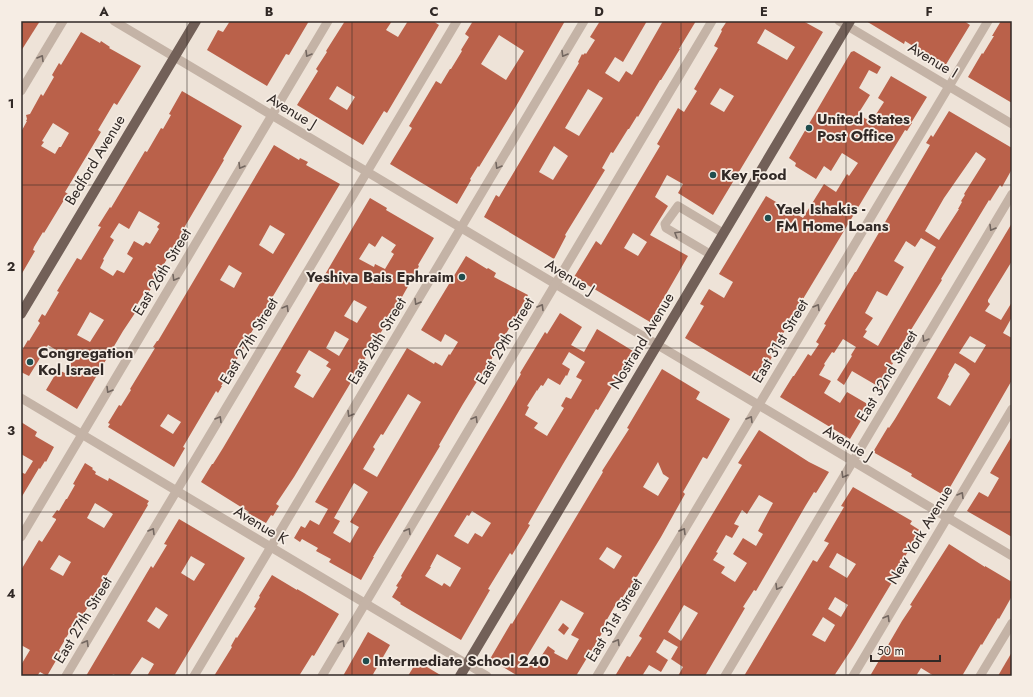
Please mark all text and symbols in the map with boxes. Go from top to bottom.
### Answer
text: A [98,2,109,21]
text: B [265,2,274,21]
text: C [429,2,439,21]
text: D [594,2,604,21]
text: E [760,2,768,21]
text: F [925,2,933,21]
street label: Avenue I [904,36,962,84]
one-way arrow [305,50,312,57]
one-way arrow [562,50,569,58]
one-way arrow [36,55,44,62]
street label: Avenue J [263,87,321,135]
text: 1 [8,94,14,113]
place label: United States Post Office [817,108,910,147]
street label: Bedford Avenue [59,110,131,209]
marker: United States Post Office [804,123,814,133]
one-way arrow [239,162,246,169]
one-way arrow [495,162,502,169]
place label: Key Food [721,164,787,186]
marker: Key Food [708,170,718,180]
place label: Yael Ishakis - FM Home Loans [775,198,889,237]
marker: Yael Ishakis - FM Home Loans [763,213,773,223]
street label: East 26th Street [127,224,197,320]
one-way arrow [989,224,997,231]
one-way arrow [674,232,681,239]
street label: Avenue J [541,253,599,301]
text: 2 [7,257,15,276]
place label: Yeshiva Bais Ephraim [305,266,454,288]
marker: Yeshiva Bais Ephraim [457,272,467,282]
one-way arrow [172,274,179,281]
street label: Nostrand Avenue [604,288,680,394]
street label: East 27th Street [214,293,284,389]
street label: East 28th Street [342,293,412,389]
street label: East 29th Street [470,293,540,389]
street label: East 31st Street [746,295,814,387]
one-way arrow [414,298,421,305]
one-way arrow [537,304,544,311]
one-way arrow [812,304,819,311]
one-way arrow [281,305,288,312]
street label: East 32nd Street [851,326,923,426]
one-way arrow [923,335,930,342]
place label: Congregation Kol Israel [38,342,133,381]
marker: Congregation Kol Israel [25,357,35,367]
one-way arrow [106,386,113,393]
one-way arrow [348,410,355,417]
one-way arrow [214,416,222,423]
one-way arrow [470,416,477,423]
one-way arrow [745,416,753,423]
street label: Avenue J [819,419,877,467]
text: 3 [7,421,15,440]
one-way arrow [842,471,849,478]
street label: New York Avenue [882,481,958,589]
one-way arrow [956,492,963,499]
street label: Avenue K [230,500,293,550]
one-way arrow [148,528,155,535]
one-way arrow [404,528,411,535]
one-way arrow [679,528,686,535]
street label: East 27th Street [48,572,118,668]
street label: East 31st Street [580,574,648,666]
one-way arrow [775,583,783,590]
text: 4 [6,584,16,603]
one-way arrow [882,615,889,622]
scale bar [871,637,940,663]
one-way arrow [81,640,88,647]
one-way arrow [337,640,344,647]
one-way arrow [612,640,620,647]
text: 50 m [877,642,904,660]
place label: Intermediate School 240 [374,650,549,672]
marker: Intermediate School 240 [361,656,371,666]

